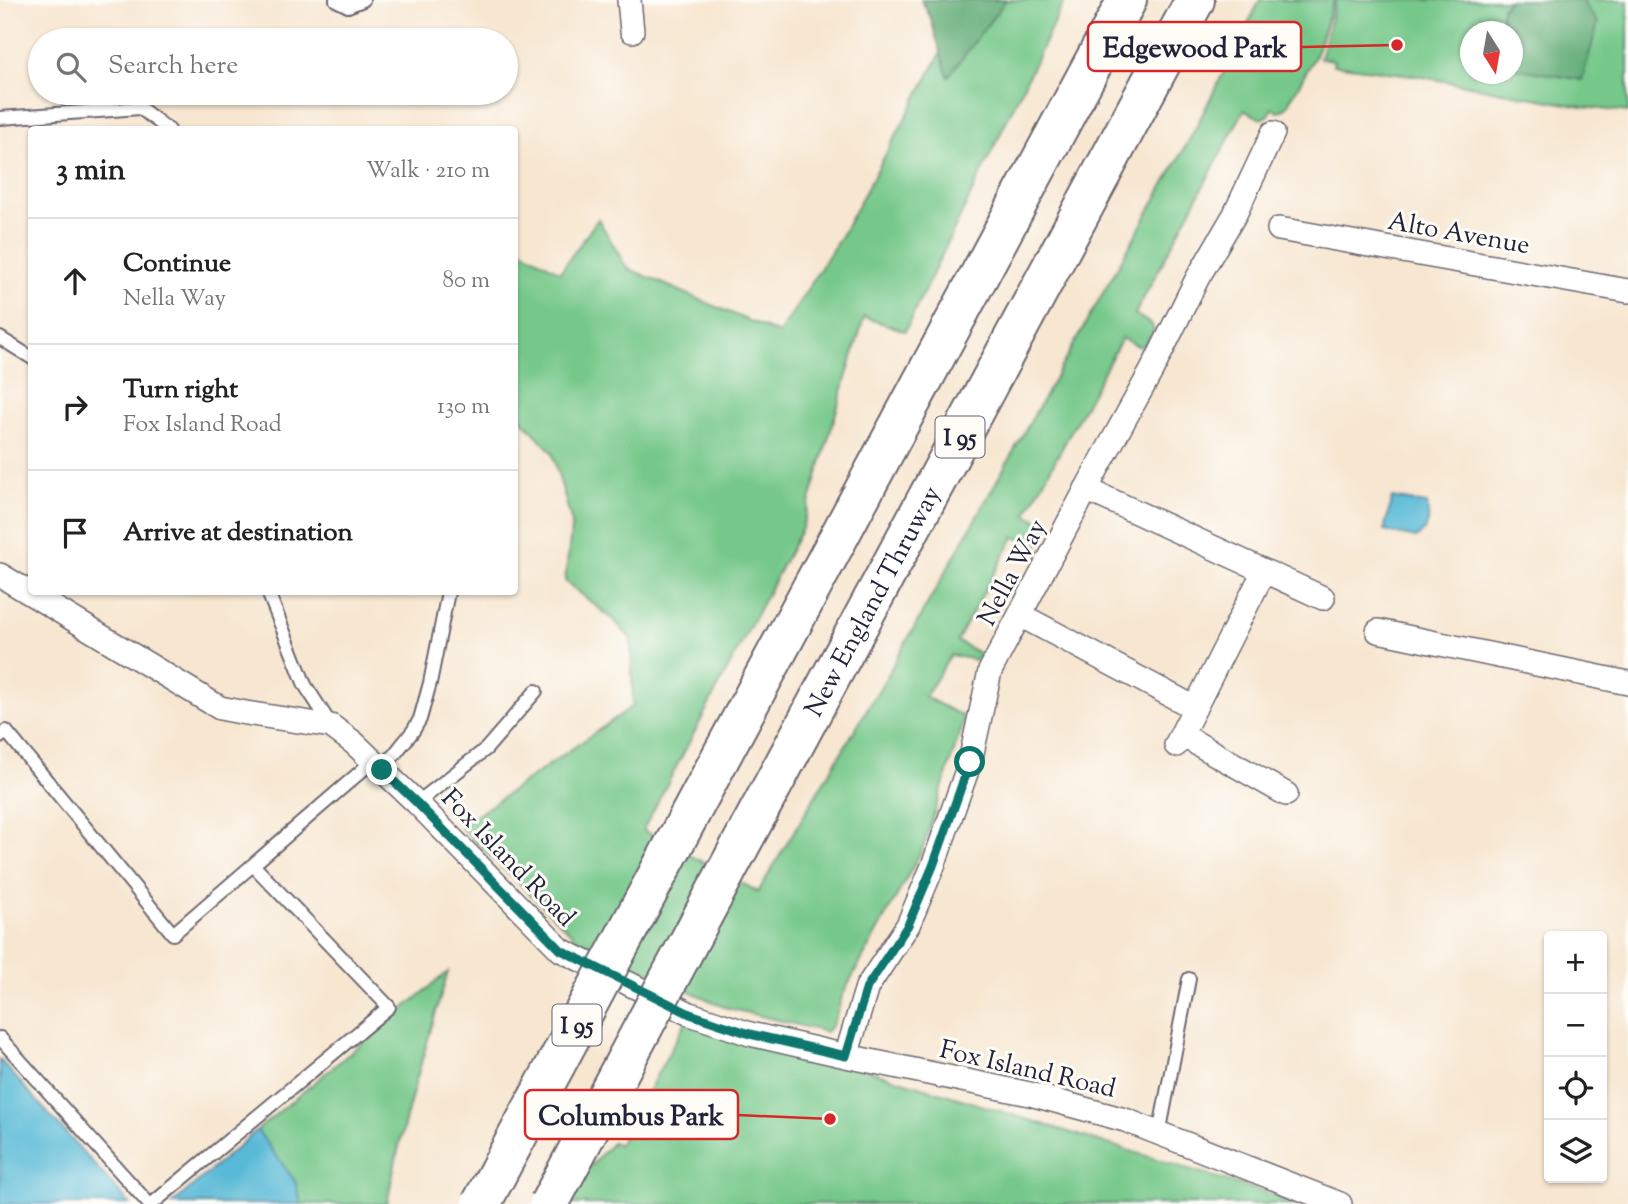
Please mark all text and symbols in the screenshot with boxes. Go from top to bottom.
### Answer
north arrow [1460,21,1523,84]
callout: Edgewood Park [1088,22,1301,71]
search box [28,28,518,105]
text: Edgewood Park [1103,30,1288,70]
icon: search [52,48,90,86]
text: Search here [108,48,238,85]
text: 3 min [56,150,126,193]
text: Walk · 210 m [366,155,490,188]
street label: Alto Avenue [1385,204,1532,265]
text: Continue [123,246,231,283]
icon: ahead [56,262,94,300]
text: 80 m [442,265,490,298]
text: Nella Way [123,283,226,316]
text: Turn right [123,372,238,409]
icon: right [56,388,94,426]
text: 130 m [437,391,490,424]
text: Fox Island Road [123,409,282,442]
road number: I 95 [936,416,984,458]
street label: New England Thruway [797,480,951,724]
street label: Nella Way [970,513,1057,633]
icon: arrive [56,514,94,552]
text: Arrive at destination [123,515,353,552]
route start [954,746,985,777]
route end [366,754,397,785]
street label: Fox Island Road [432,781,583,936]
map controls [1544,931,1607,1183]
button: + [1544,931,1607,994]
button: − [1544,994,1607,1057]
road number: I 95 [552,1004,602,1045]
street label: Fox Island Road [936,1032,1119,1109]
button: locate [1544,1057,1607,1120]
callout: Columbus Park [525,1090,738,1139]
text: Columbus Park [538,1098,724,1138]
button: layers [1544,1120,1607,1183]

